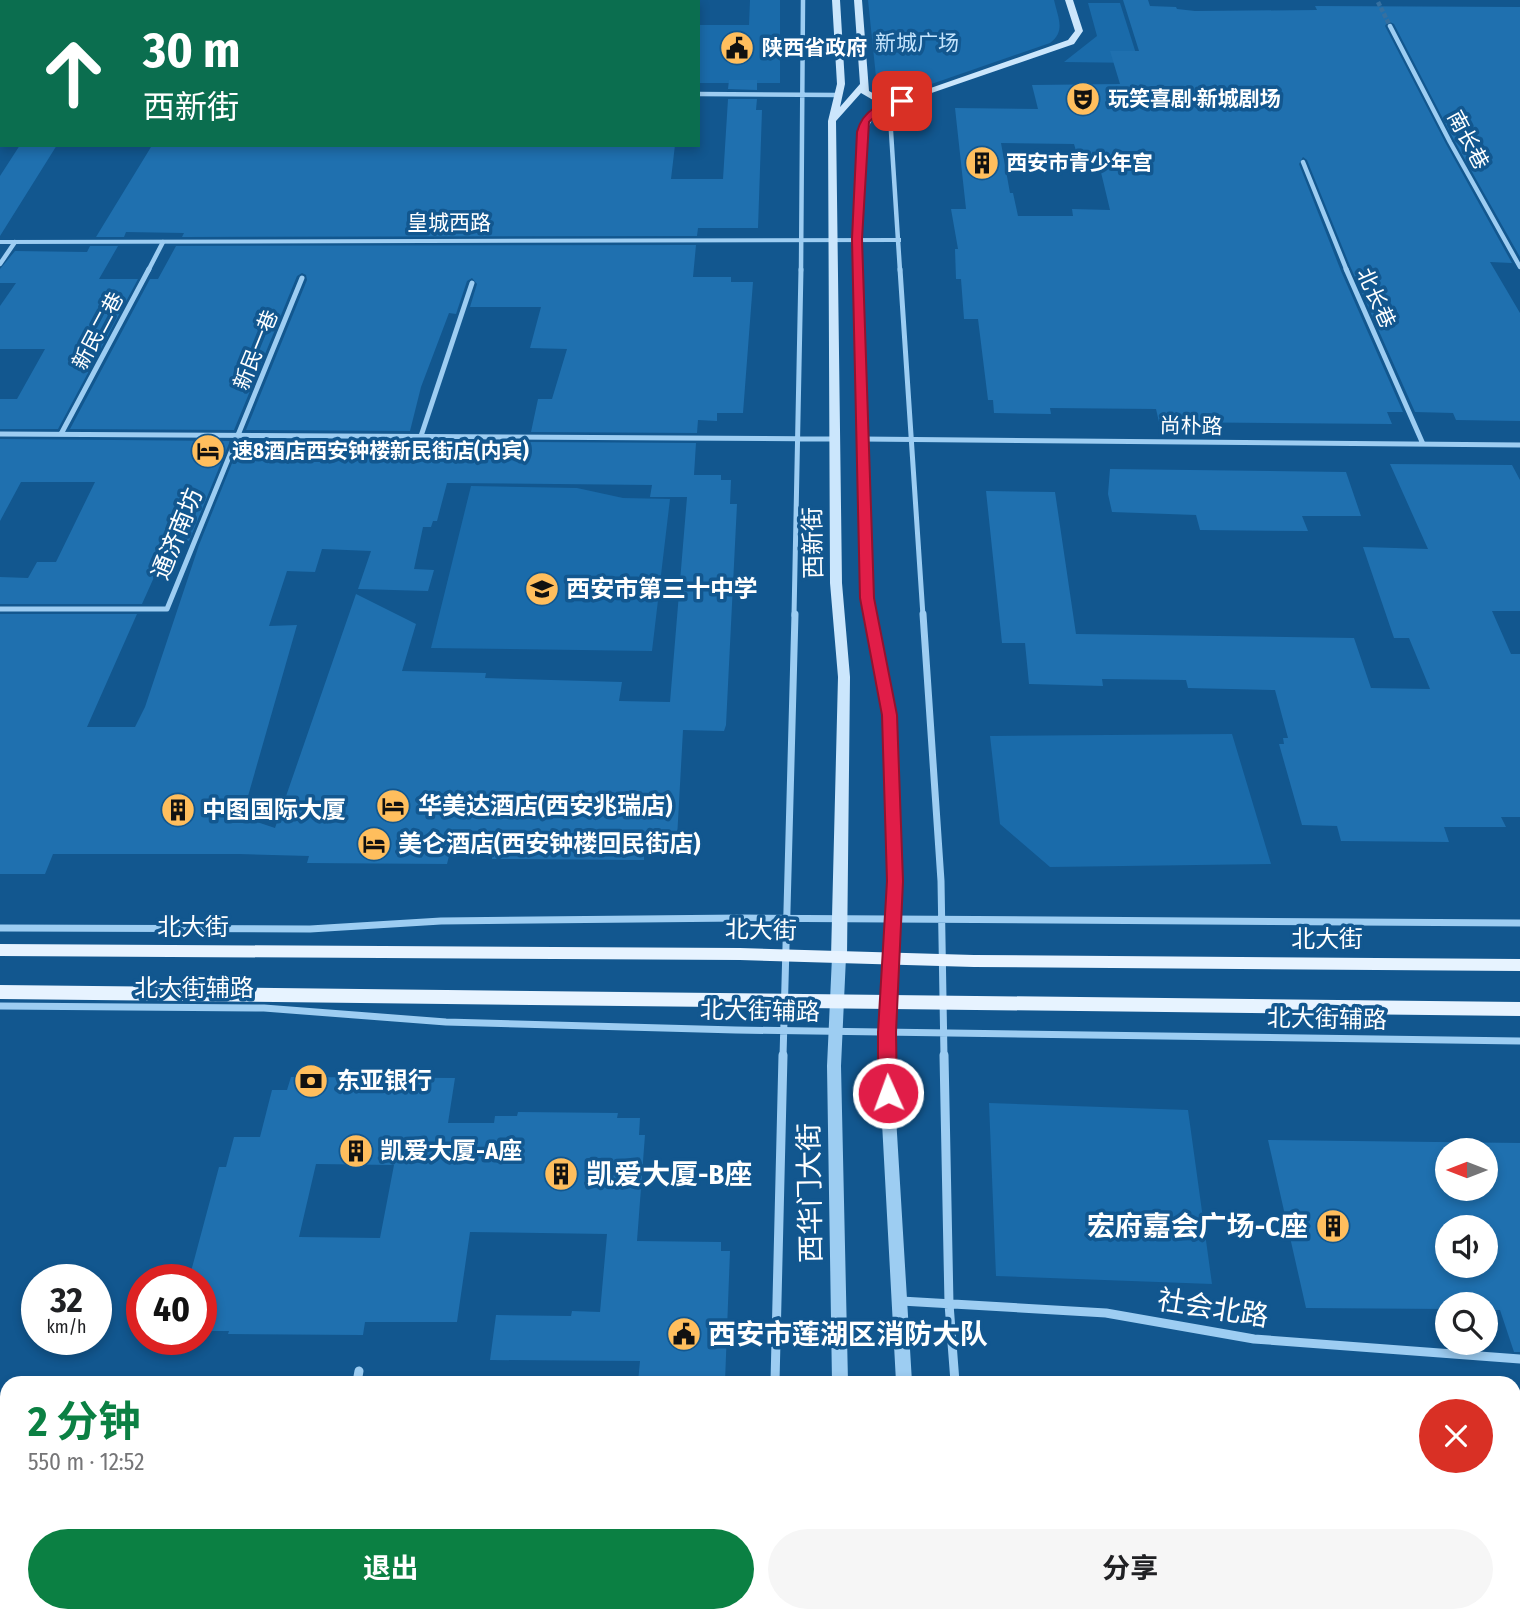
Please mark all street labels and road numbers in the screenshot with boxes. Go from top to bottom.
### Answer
street label: 南长巷 [1442,106,1494,174]
street label: 皇城西路 [407,210,491,236]
street label: 北长巷 [1351,264,1401,332]
street label: 新民二巷 [67,288,129,374]
street label: 新民一巷 [228,306,284,394]
street label: 尚朴路 [1159,412,1223,440]
street label: 通济南坊 [146,484,208,584]
street label: 西新街 [798,507,828,579]
street label: 北大街 [157,913,229,941]
street label: 北大街 [725,915,797,945]
street label: 北大街 [1291,925,1363,953]
street label: 北大街辅路 [134,974,254,1002]
street label: 北大街辅路 [700,996,820,1026]
street label: 北大街辅路 [1267,1004,1387,1034]
street label: 西华门大街 [792,1123,828,1263]
street label: 社会北路 [1155,1283,1271,1333]

